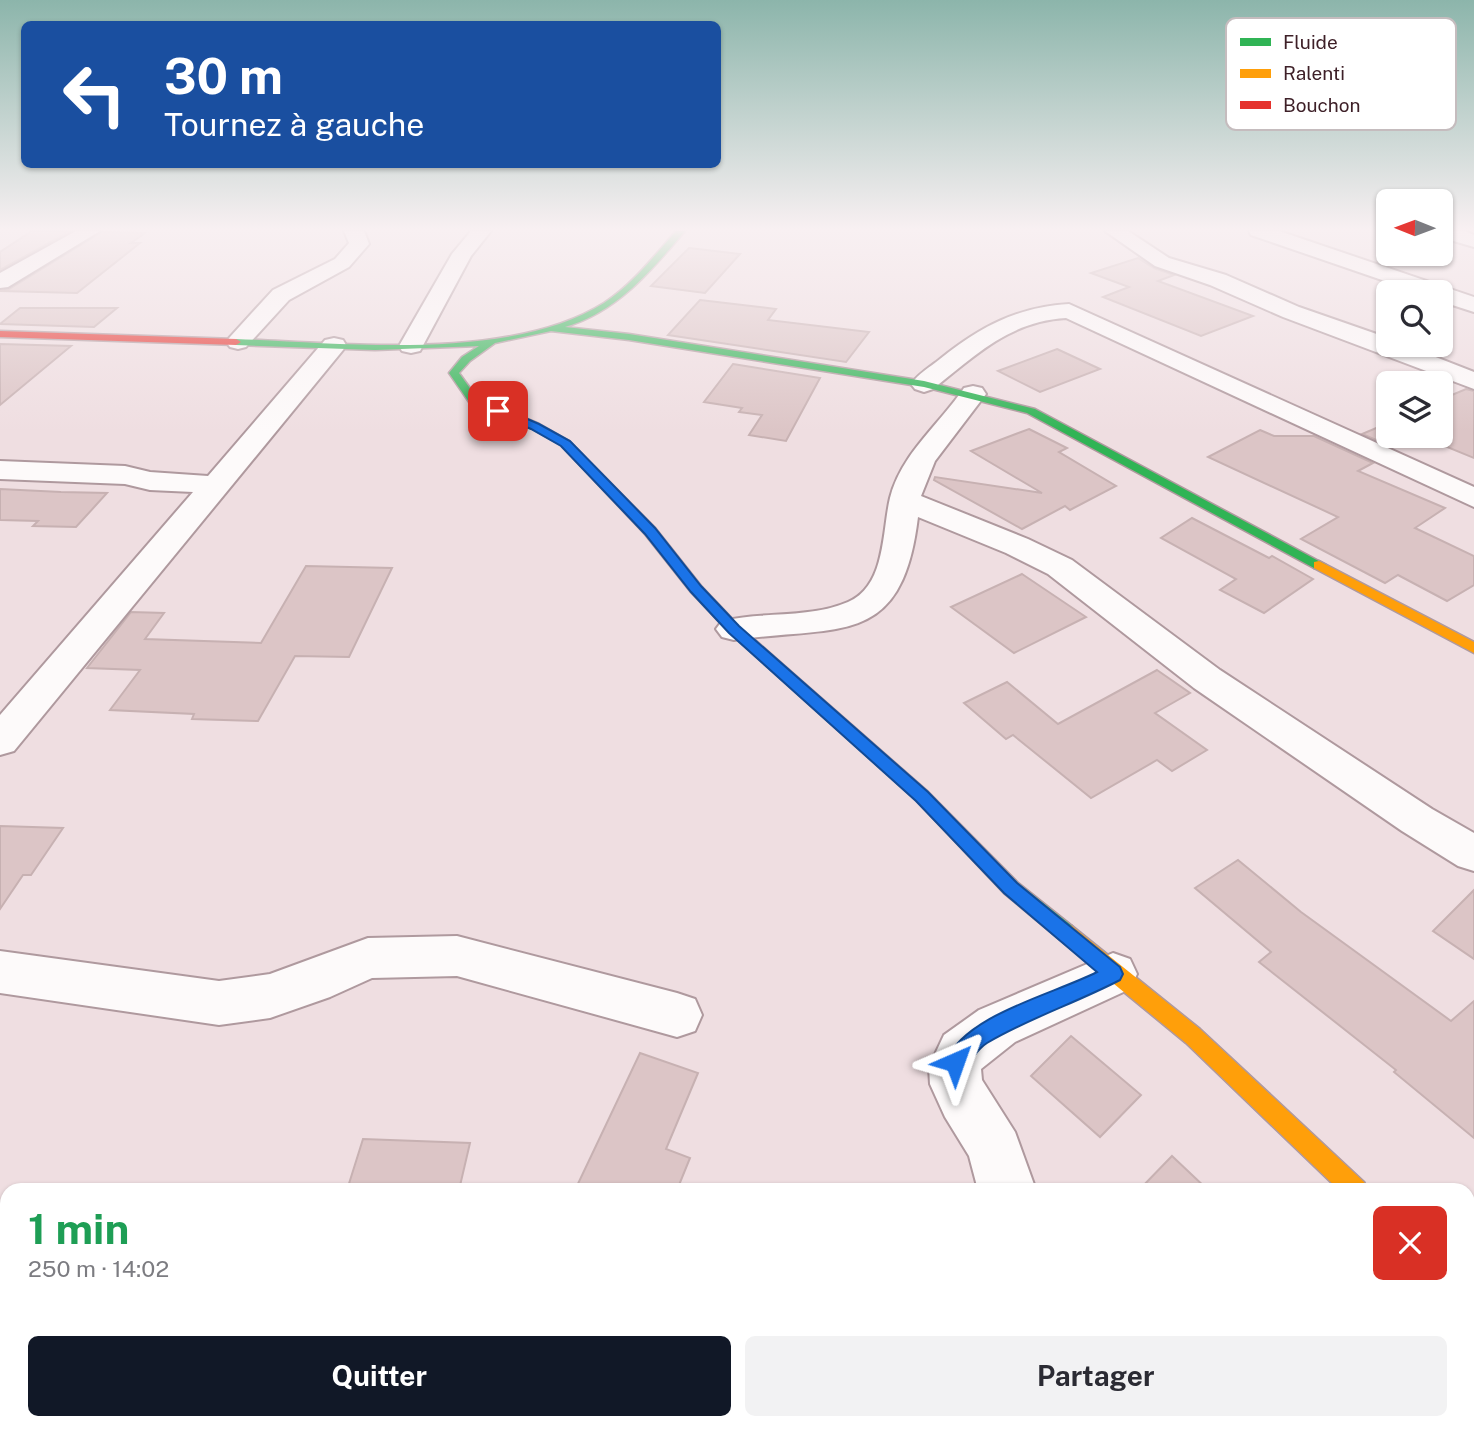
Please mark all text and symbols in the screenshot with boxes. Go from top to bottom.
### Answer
legend [1226,18,1456,130]
text: Fluide [1283,31,1338,53]
text: 30 m [164,47,283,105]
icon: left [49,49,140,140]
text: Ralenti [1283,62,1345,84]
text: Bouchon [1283,94,1360,116]
text: Tournez à gauche [164,106,424,143]
north arrow [1376,189,1452,266]
map controls [1376,189,1453,448]
button: search [1376,280,1453,357]
button: layers [1376,371,1453,448]
pin [468,381,528,441]
icon: arrive [479,392,517,430]
position arrow [918,1025,992,1099]
text: 1 min [28,1204,129,1253]
button: close [1373,1206,1447,1280]
text: 250 m · 14:02 [28,1255,169,1282]
button: Quitter [28,1336,731,1416]
button: Partager [745,1336,1447,1416]

